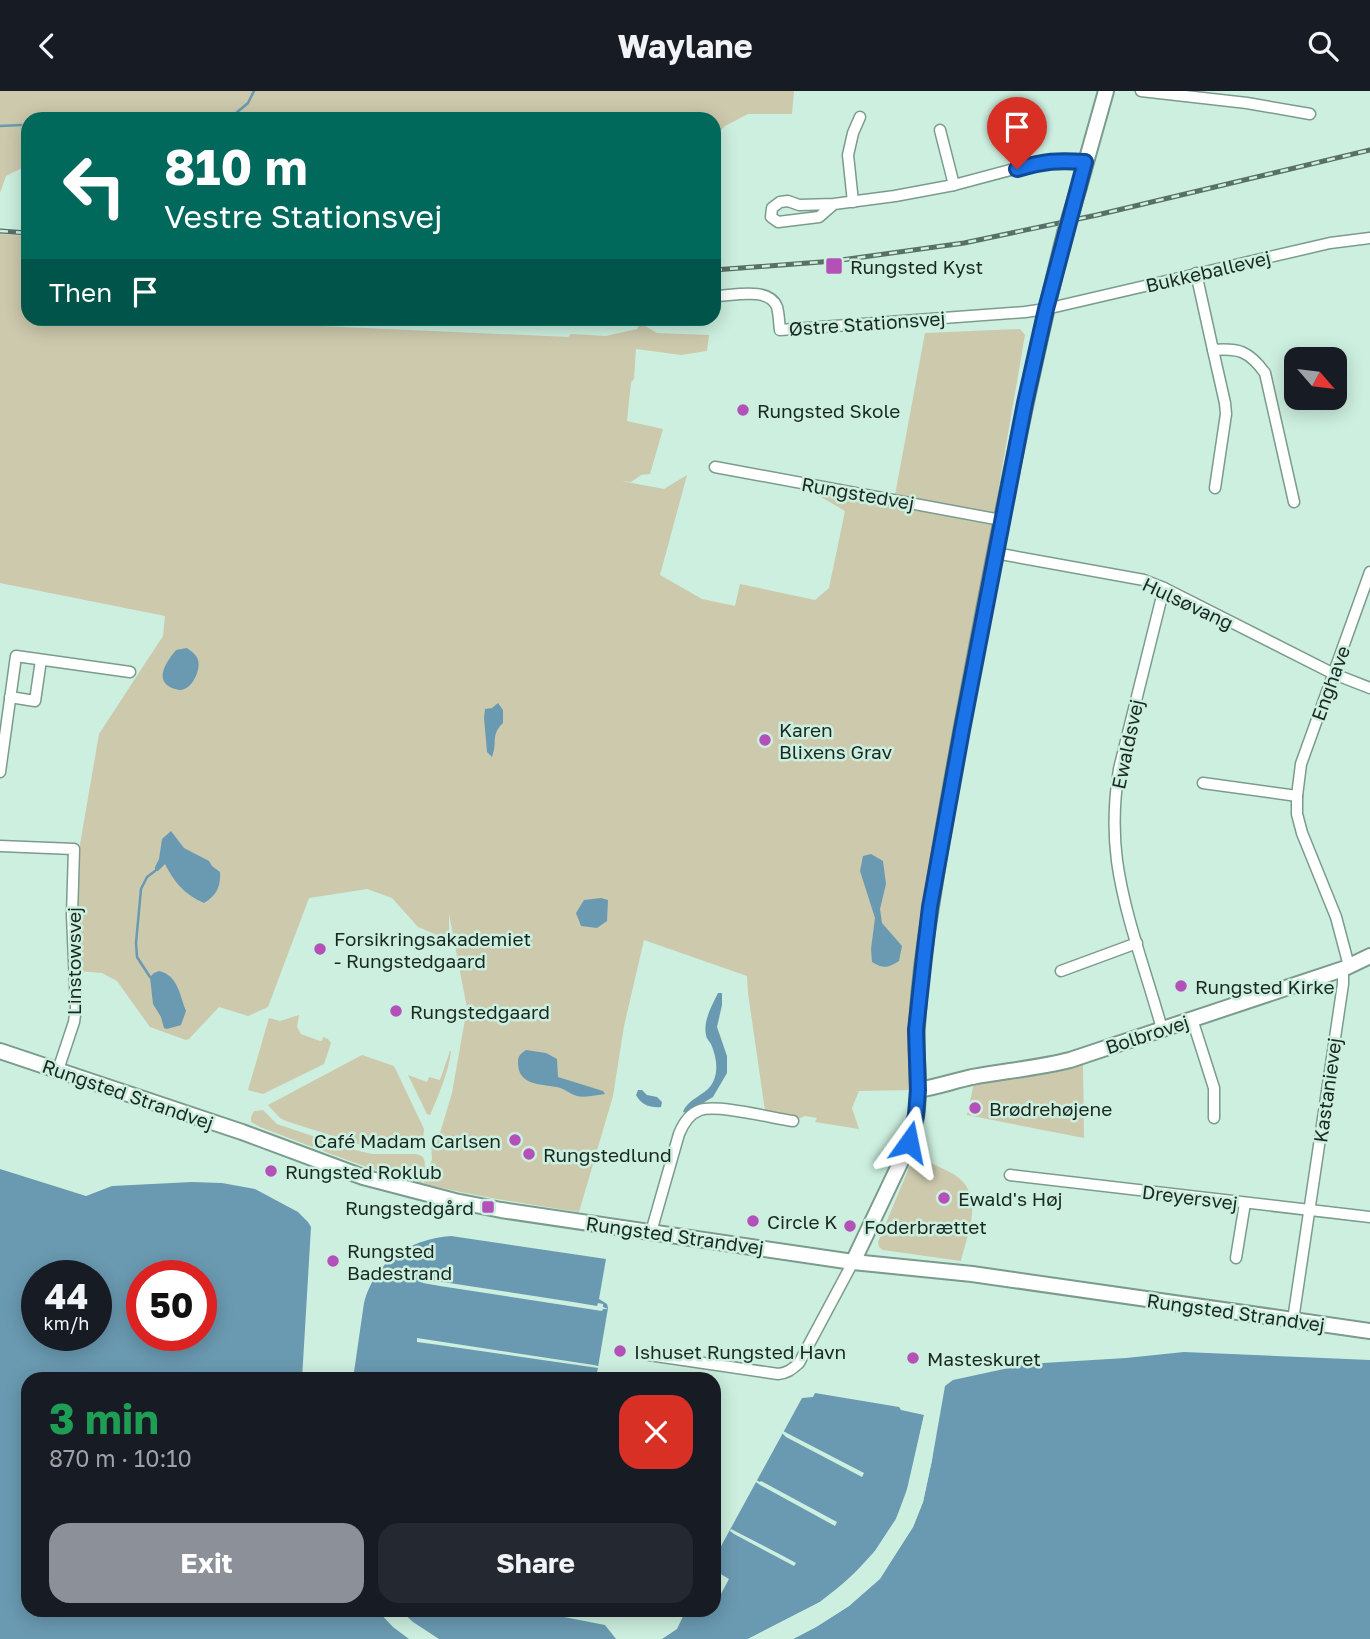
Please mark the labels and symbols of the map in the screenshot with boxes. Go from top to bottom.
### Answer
pin [987,97,1047,169]
street label: Bukkeballevej [1143,245,1273,297]
place label: Rungsted Kyst [850,255,983,278]
marker: Rungsted Kyst [824,256,844,276]
street label: Østre Stationsvej [788,306,946,340]
north arrow [1284,347,1348,409]
place label: Rungsted Skole [757,399,900,422]
marker: Rungsted Skole [735,402,751,418]
street label: Rungstedvej [800,472,916,514]
street label: Hulsøvang [1139,572,1237,634]
street label: Enghave [1306,642,1354,724]
street label: Ewaldsvej [1106,697,1148,791]
place label: Karen Blixens Grav [779,718,892,763]
marker: Karen Blixens Grav [757,732,773,748]
street label: Linstowsvej [62,907,85,1015]
place label: Forsikringsakademiet - Rungstedgaard [334,927,531,972]
marker: Forsikringsakademiet - Rungstedgaard [312,941,328,957]
place label: Rungsted Kirke [1195,975,1335,998]
marker: Rungsted Kirke [1173,978,1189,994]
place label: Rungstedgaard [410,1000,550,1023]
marker: Rungstedgaard [388,1003,404,1019]
street label: Bolbrovej [1102,1010,1192,1058]
street label: Kastanievej [1308,1036,1346,1144]
street label: Rungsted Strandvej [39,1054,217,1134]
place label: Brødrehøjene [989,1097,1112,1120]
marker: Brødrehøjene [967,1100,983,1116]
position arrow [872,1105,946,1179]
place label: Café Madam Carlsen [314,1129,501,1152]
marker: Café Madam Carlsen [507,1132,523,1148]
place label: Rungstedlund [543,1143,672,1166]
marker: Rungstedlund [521,1146,537,1162]
place label: Rungsted Roklub [285,1160,442,1183]
marker: Rungsted Roklub [263,1163,279,1179]
street label: Dreyersvej [1141,1180,1239,1214]
place label: Ewald's Høj [958,1187,1063,1210]
marker: Ewald's Høj [936,1190,952,1206]
place label: Rungstedgård [345,1196,474,1219]
marker: Rungstedgård [480,1199,496,1215]
place label: Circle K [767,1210,837,1233]
street label: Rungsted Strandvej [584,1211,766,1259]
marker: Circle K [745,1213,761,1229]
place label: Foderbrættet [864,1215,987,1238]
marker: Foderbrættet [842,1218,858,1234]
place label: Rungsted Badestrand [347,1239,452,1284]
marker: Rungsted Badestrand [325,1253,341,1269]
speed limit sign: 50 [126,1260,217,1351]
street label: Rungsted Strandvej [1145,1288,1327,1336]
place label: Ishuset Rungsted Havn [634,1340,846,1363]
marker: Ishuset Rungsted Havn [612,1343,628,1359]
place label: Masteskuret [927,1347,1041,1370]
marker: Masteskuret [905,1350,921,1366]

